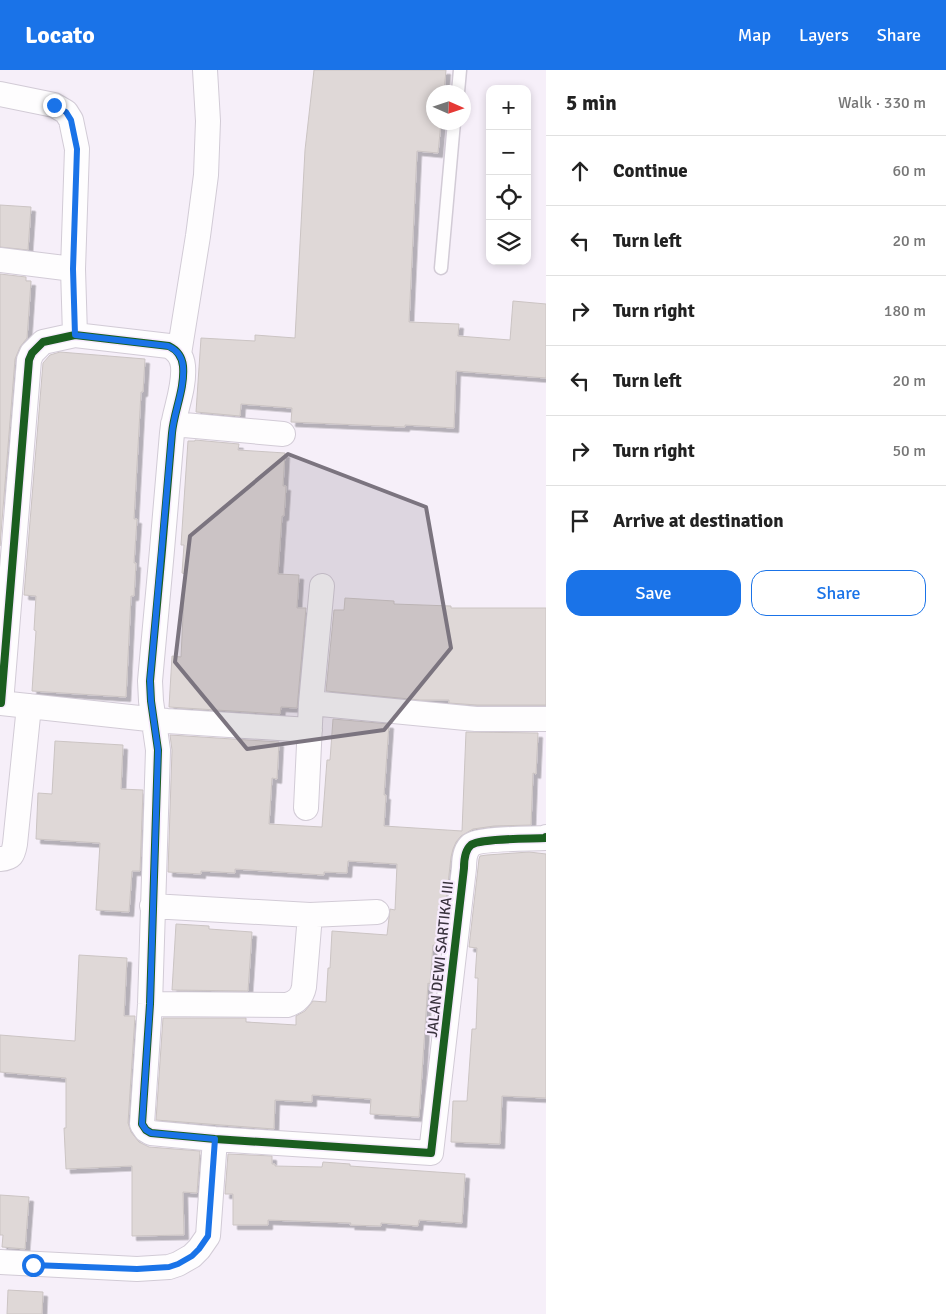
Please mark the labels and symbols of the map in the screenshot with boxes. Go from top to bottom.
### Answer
north arrow [426,85,471,130]
route end [43,94,66,117]
street label: JALAN DEWI SARTIKA III [423,880,457,1038]
route start [22,1254,45,1277]

